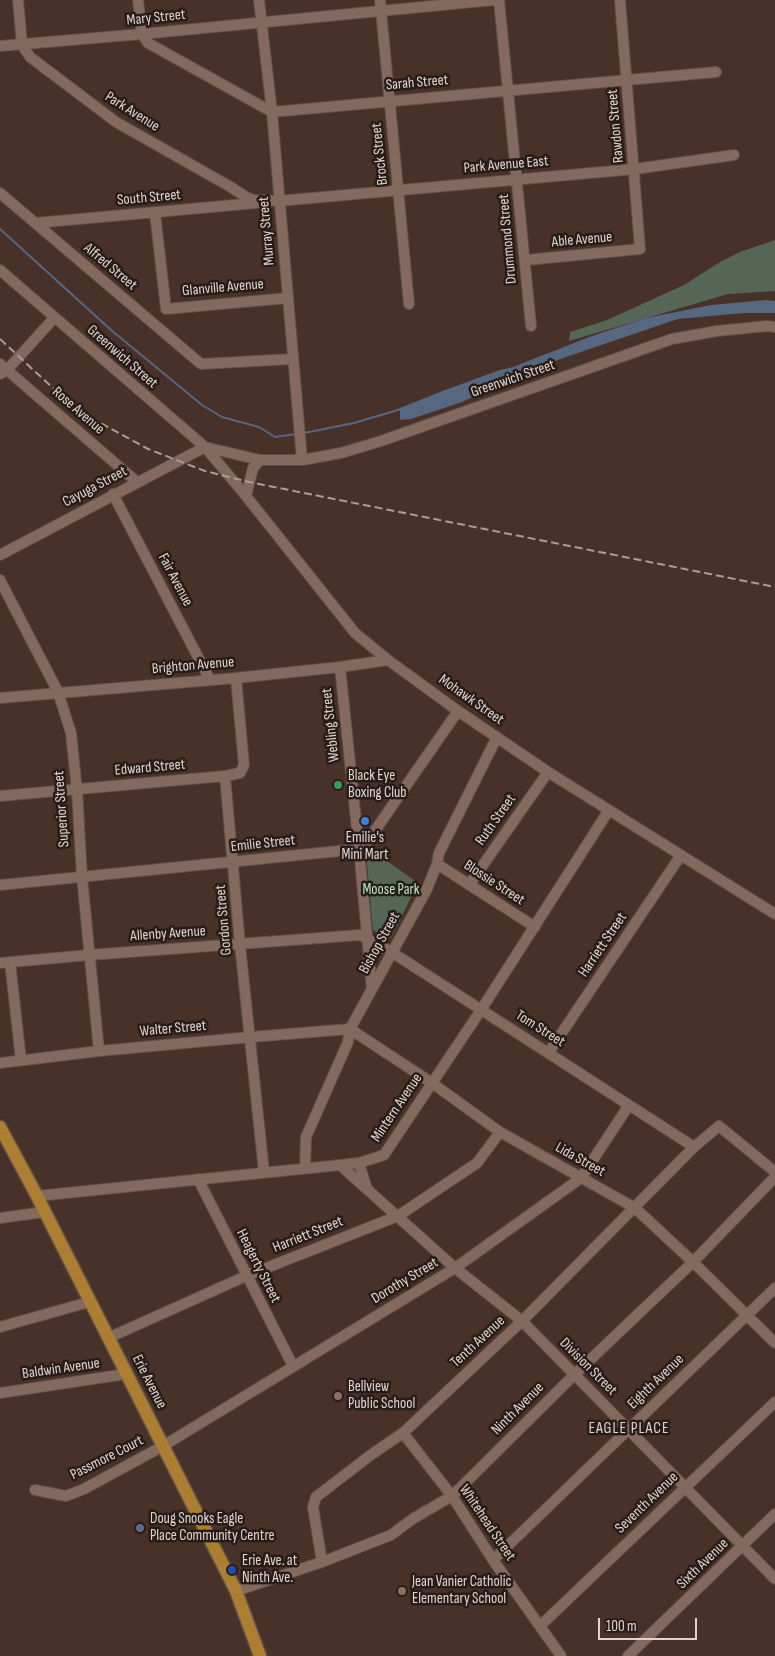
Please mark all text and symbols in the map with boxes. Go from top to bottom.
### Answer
street label: Mary Street [126,6,186,30]
street label: Sarah Street [385,71,449,95]
street label: Park Avenue [101,88,163,136]
street label: Rawdon Street [604,88,628,164]
street label: Brock Street [368,122,392,186]
street label: Park Avenue East [463,152,549,178]
street label: South Street [116,186,182,210]
street label: Drummond Street [495,193,521,285]
street label: Murray Street [255,196,279,266]
street label: Able Avenue [551,228,613,252]
street label: Alfred Street [80,239,140,295]
street label: Glanville Avenue [182,275,264,301]
street label: Greenwich Street [83,321,161,393]
street label: Greenwich Street [469,356,557,402]
street label: Rose Avenue [48,383,108,439]
street label: Cayuga Street [60,463,130,511]
street label: Fair Avenue [154,550,196,610]
street label: Brighton Avenue [151,653,235,679]
street label: Mohawk Street [435,671,507,729]
street label: Webling Street [318,687,344,763]
street label: Edward Street [114,756,186,780]
place label: Black Eye Boxing Club [348,767,407,802]
street label: Superior Street [50,770,74,848]
marker: Black Eye Boxing Club [332,779,344,791]
street label: Ruth Street [472,791,520,849]
marker: Emilie's Mini Mart [359,815,371,827]
place label: Emilie's Mini Mart [341,829,389,864]
street label: Emilie Street [230,832,296,856]
street label: Blossie Street [460,857,528,909]
park label: Moose Park [362,881,420,899]
street label: Gordon Street [212,884,236,956]
street label: Bishop Street [356,909,404,977]
street label: Harriett Street [575,909,631,981]
street label: Allenby Avenue [130,922,206,946]
street label: Tom Street [512,1007,568,1051]
street label: Walter Street [139,1017,207,1041]
street label: Mintern Avenue [368,1070,426,1146]
street label: Lida Street [552,1139,608,1181]
street label: Harriett Street [270,1213,346,1257]
street label: Heagerty Street [232,1226,284,1306]
street label: Dorothy Street [368,1254,442,1308]
street label: Tenth Avenue [447,1312,509,1372]
street label: Division Street [556,1335,620,1399]
street label: Eighth Avenue [624,1351,688,1413]
street label: Erie Avenue [128,1352,170,1412]
street label: Baldwin Avenue [21,1355,101,1383]
place label: Bellview Public School [348,1378,415,1413]
street label: Ninth Avenue [488,1379,548,1439]
marker: Bellview Public School [332,1390,344,1402]
district label: EAGLE PLACE [587,1419,671,1439]
street label: Passmore Court [67,1432,147,1484]
street label: Seventh Avenue [612,1469,682,1537]
street label: Whitehead Street [455,1482,519,1564]
place label: Doug Snooks Eagle Place Community Centre [150,1510,274,1545]
marker: Doug Snooks Eagle Place Community Centre [134,1522,146,1534]
street label: Sixth Avenue [673,1535,733,1593]
place label: Erie Ave. at Ninth Ave. [242,1552,297,1587]
marker: Erie Ave. at Ninth Ave. [226,1564,238,1576]
place label: Jean Vanier Catholic Elementary School [412,1573,512,1608]
marker: Jean Vanier Catholic Elementary School [396,1585,408,1597]
scale bar [600,1608,699,1640]
text: 100 m [606,1617,637,1636]

